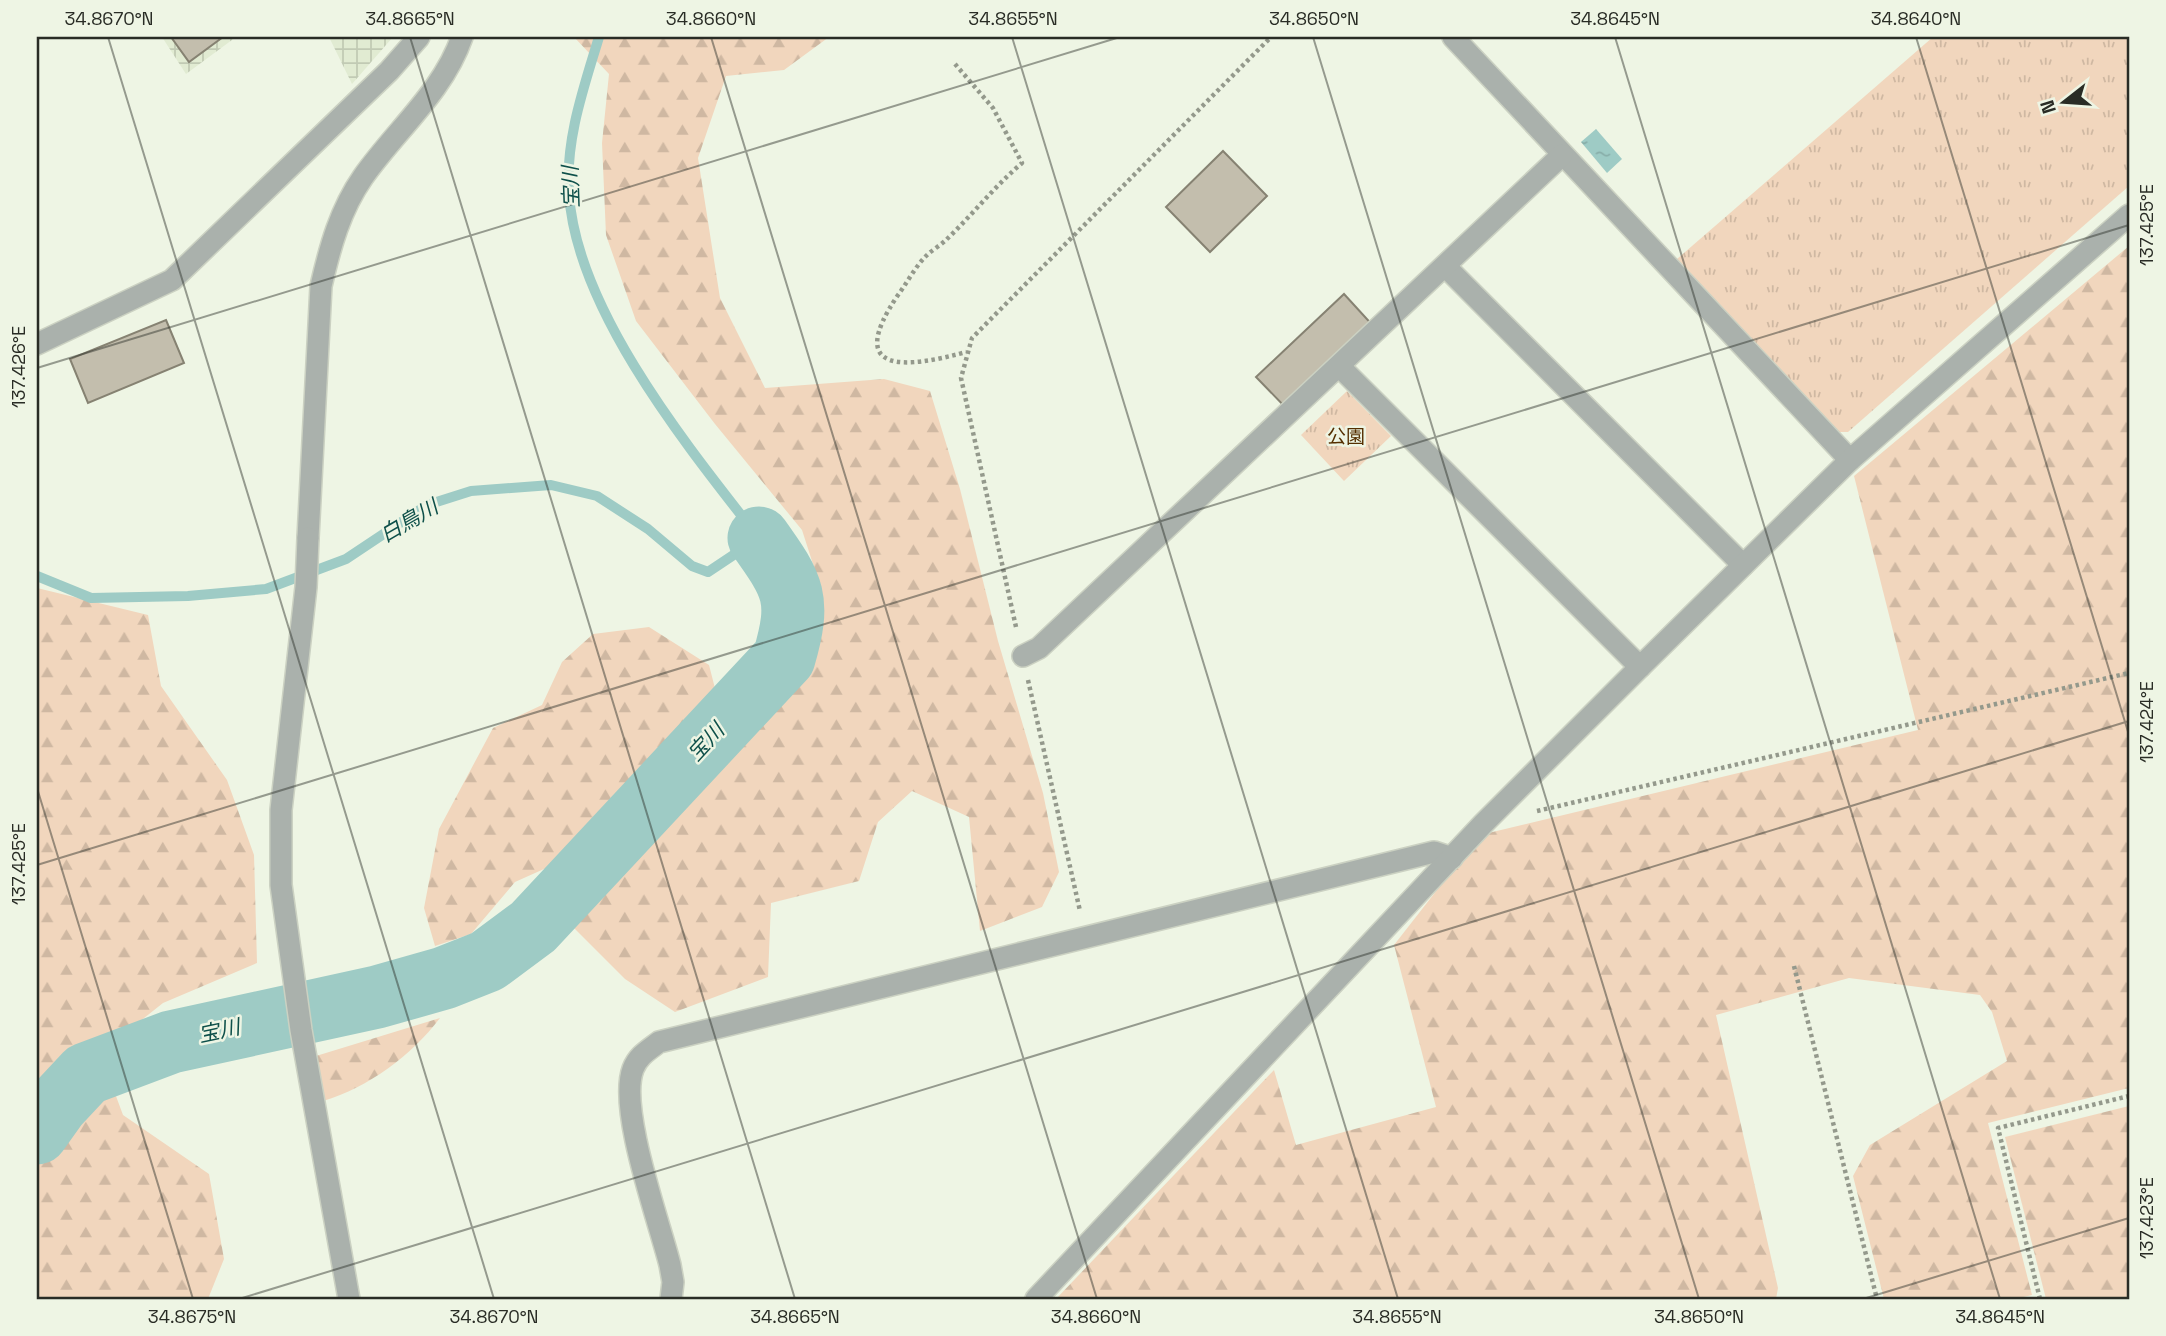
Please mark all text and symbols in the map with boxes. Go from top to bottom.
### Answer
text: 34.8670°N [64,7,154,30]
text: 34.8665°N [365,7,455,30]
text: 34.8660°N [666,7,756,30]
text: 34.8655°N [968,7,1058,30]
text: 34.8650°N [1269,7,1359,30]
text: 34.8645°N [1570,7,1660,30]
text: 34.8640°N [1871,7,1961,30]
north arrow [2030,66,2100,136]
text: N [2034,97,2062,117]
water label: 宝川 [556,164,585,208]
text: 137.425°E [2135,184,2158,266]
text: 137.426°E [7,326,30,408]
park label: 公園 [1327,424,1365,449]
water label: 白鳥川 [375,492,445,548]
text: 137.424°E [2135,681,2158,763]
water label: 宝川 [681,716,731,766]
text: 137.425°E [7,823,30,905]
water label: 宝川 [196,1013,244,1048]
text: 137.423°E [2135,1177,2158,1259]
text: 34.8675°N [148,1305,236,1328]
text: 34.8670°N [449,1305,539,1328]
text: 34.8665°N [750,1305,840,1328]
text: 34.8660°N [1051,1305,1141,1328]
text: 34.8655°N [1352,1305,1442,1328]
text: 34.8650°N [1654,1305,1744,1328]
text: 34.8645°N [1955,1305,2045,1328]

